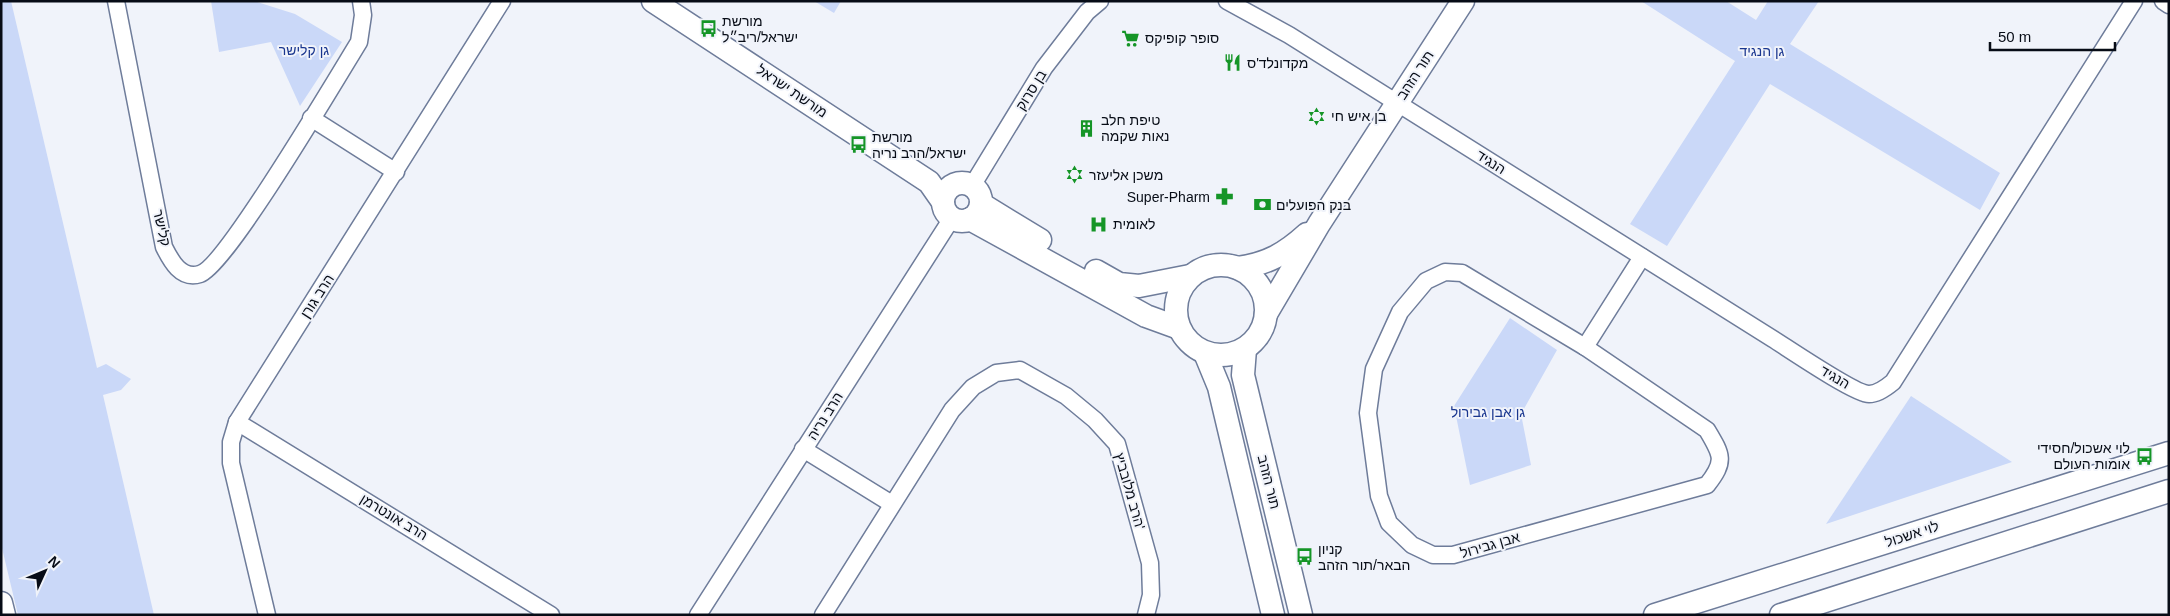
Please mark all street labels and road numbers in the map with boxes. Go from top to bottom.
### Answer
street label: תור הזהב [1393,48,1437,102]
street label: מורשת ישראל [754,62,830,120]
street label: בן סרוק [1012,67,1050,113]
street label: הנגיד [1473,147,1509,177]
street label: קלישר [150,208,174,248]
street label: הרב גורן [297,271,337,321]
street label: הנגיד [1817,362,1853,392]
street label: הרב נריה [804,389,846,443]
street label: הרב מלובביץ' [1111,451,1149,531]
street label: תור הזהב [1255,453,1283,511]
street label: הרב אונטרמן [358,491,430,543]
street label: לוי אשכול [1883,518,1941,550]
street label: אבן גבירול [1458,529,1522,561]

